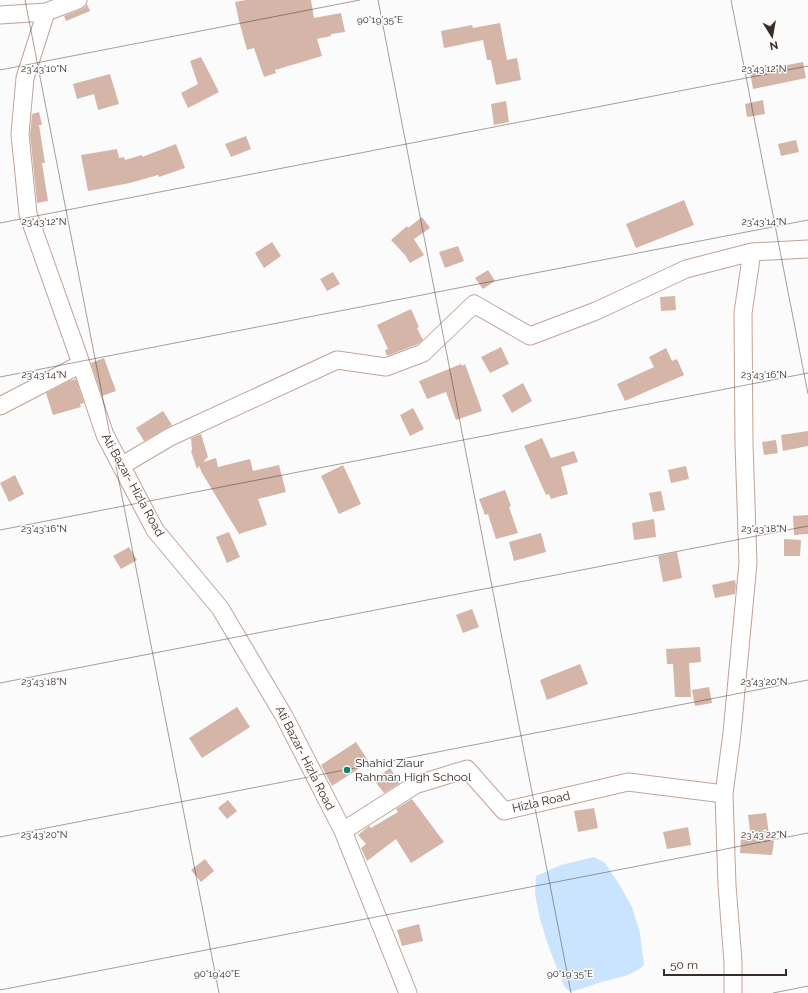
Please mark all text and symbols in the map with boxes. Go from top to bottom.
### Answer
text: 90°19'35"E [357,14,403,25]
north arrow [752,16,792,56]
text: N [768,38,779,53]
text: 23°43'10"N [21,63,67,74]
text: 23°43'12"N [742,63,786,74]
text: 23°43'12"N [22,216,66,227]
text: 23°43'14"N [741,216,787,227]
text: 23°43'14"N [21,369,67,380]
text: 23°43'16"N [741,369,787,380]
street label: Ati Bazar- Hizla Road [99,431,167,539]
text: 23°43'16"N [21,523,67,534]
text: 23°43'18"N [741,523,787,534]
text: 23°43'18"N [21,676,67,687]
text: 23°43'20"N [741,676,787,687]
street label: Ati Bazar- Hizla Road [273,703,337,813]
place label: Shahid Ziaur Rahman High School [355,756,472,784]
marker: Shahid Ziaur Rahman High School [342,765,352,775]
street label: Hizla Road [511,789,571,815]
text: 23°43'20"N [21,829,67,840]
text: 23°43'22"N [741,829,787,840]
scale bar [664,951,786,977]
text: 50 m [670,958,698,972]
text: 90°19'40"E [194,968,240,979]
text: 90°19'35"E [547,968,593,979]

